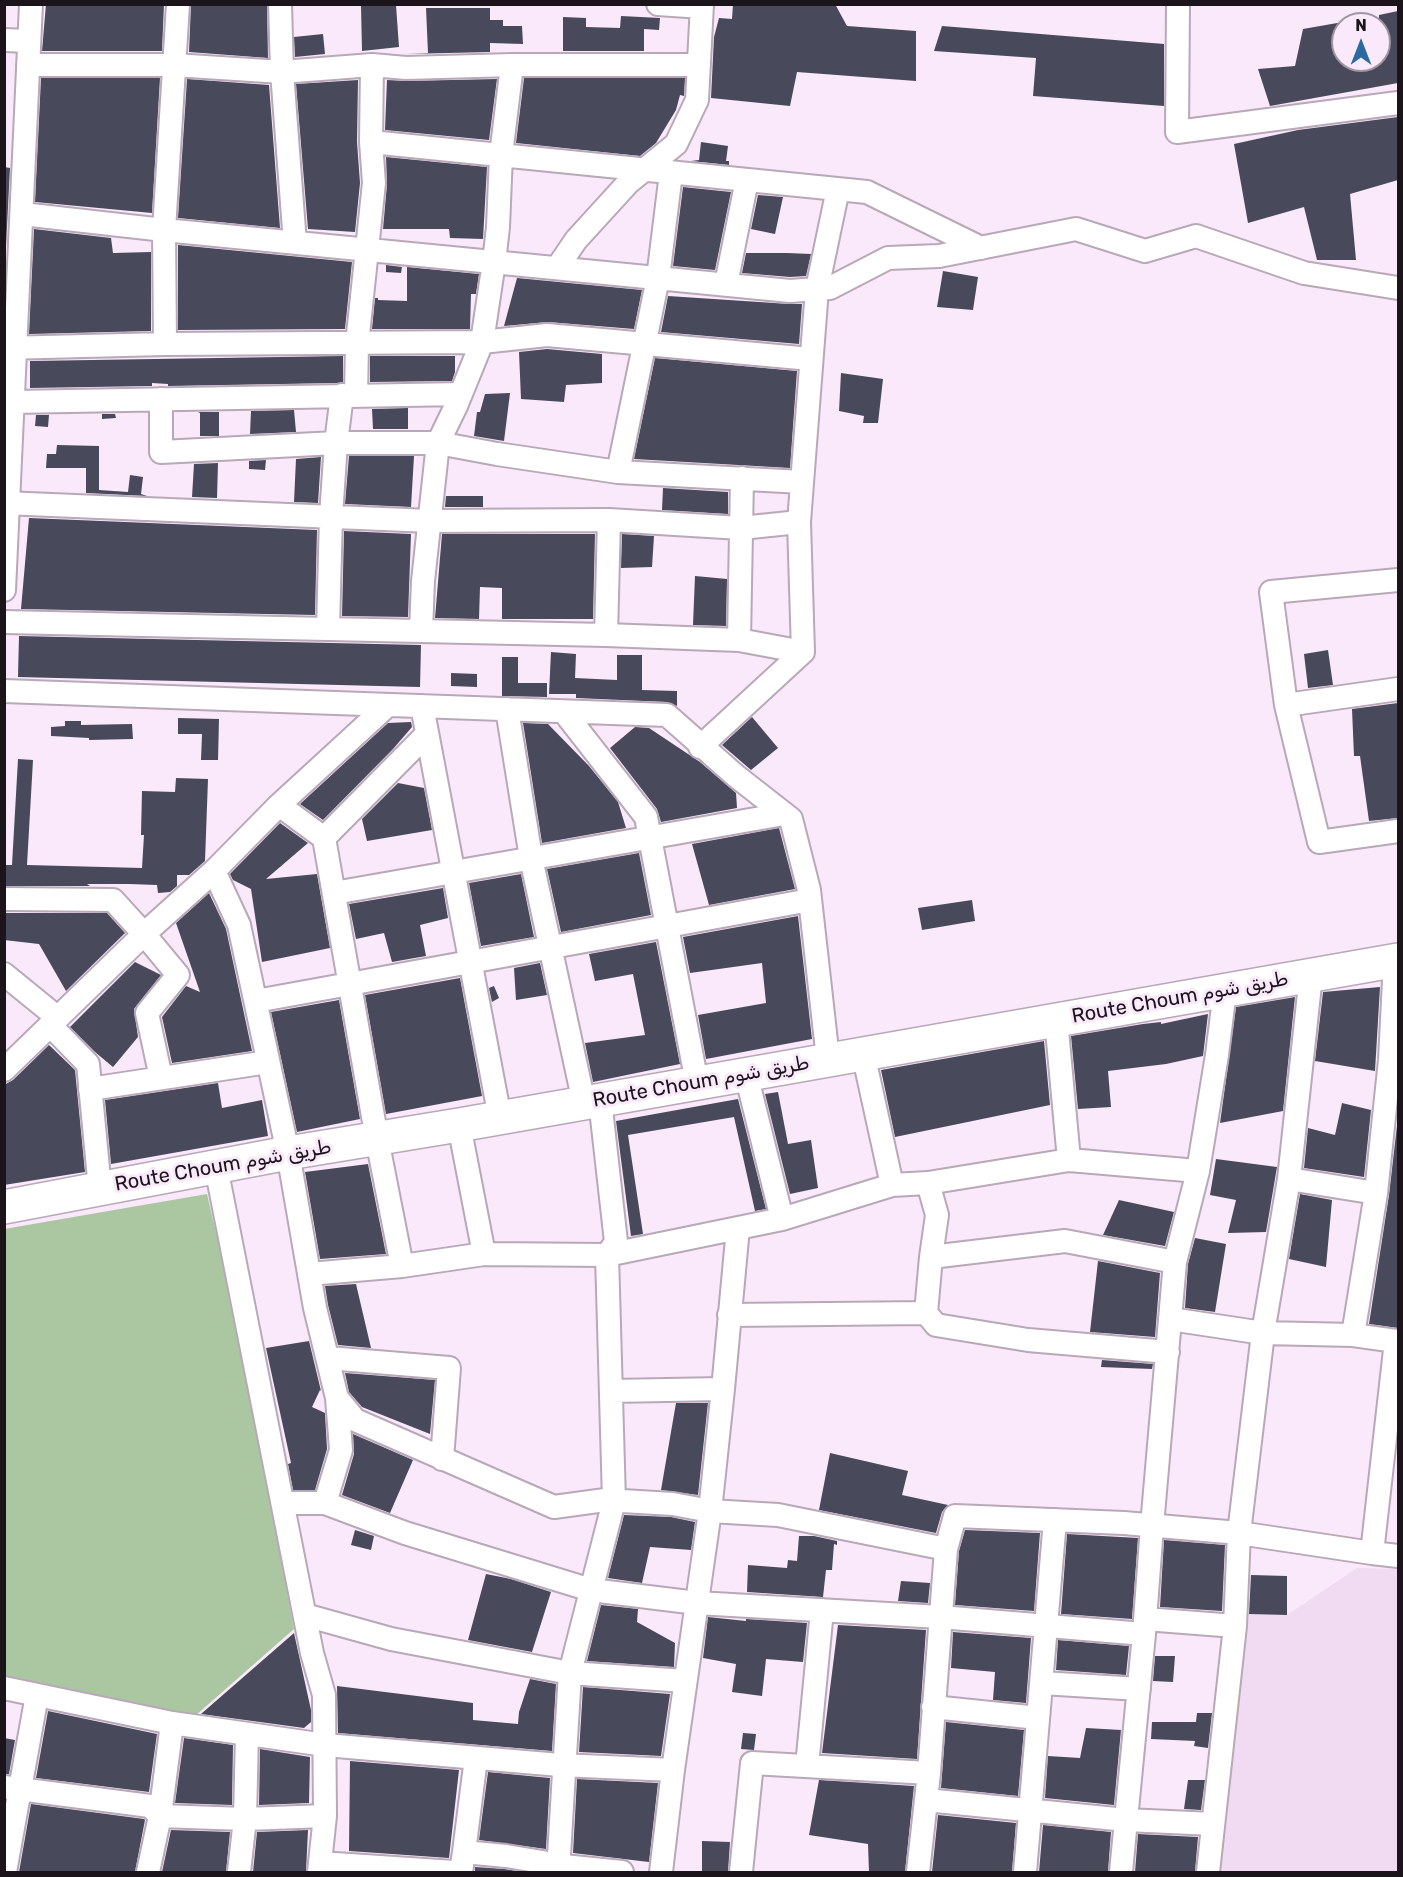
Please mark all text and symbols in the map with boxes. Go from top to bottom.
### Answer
north arrow [1331,12,1391,72]
text: N [1355,16,1367,35]
street label: Route Choum طريق شوم [1070,967,1290,1029]
street label: Route Choum طريق شوم [591,1051,811,1113]
street label: Route Choum طريق شوم [113,1135,333,1197]

